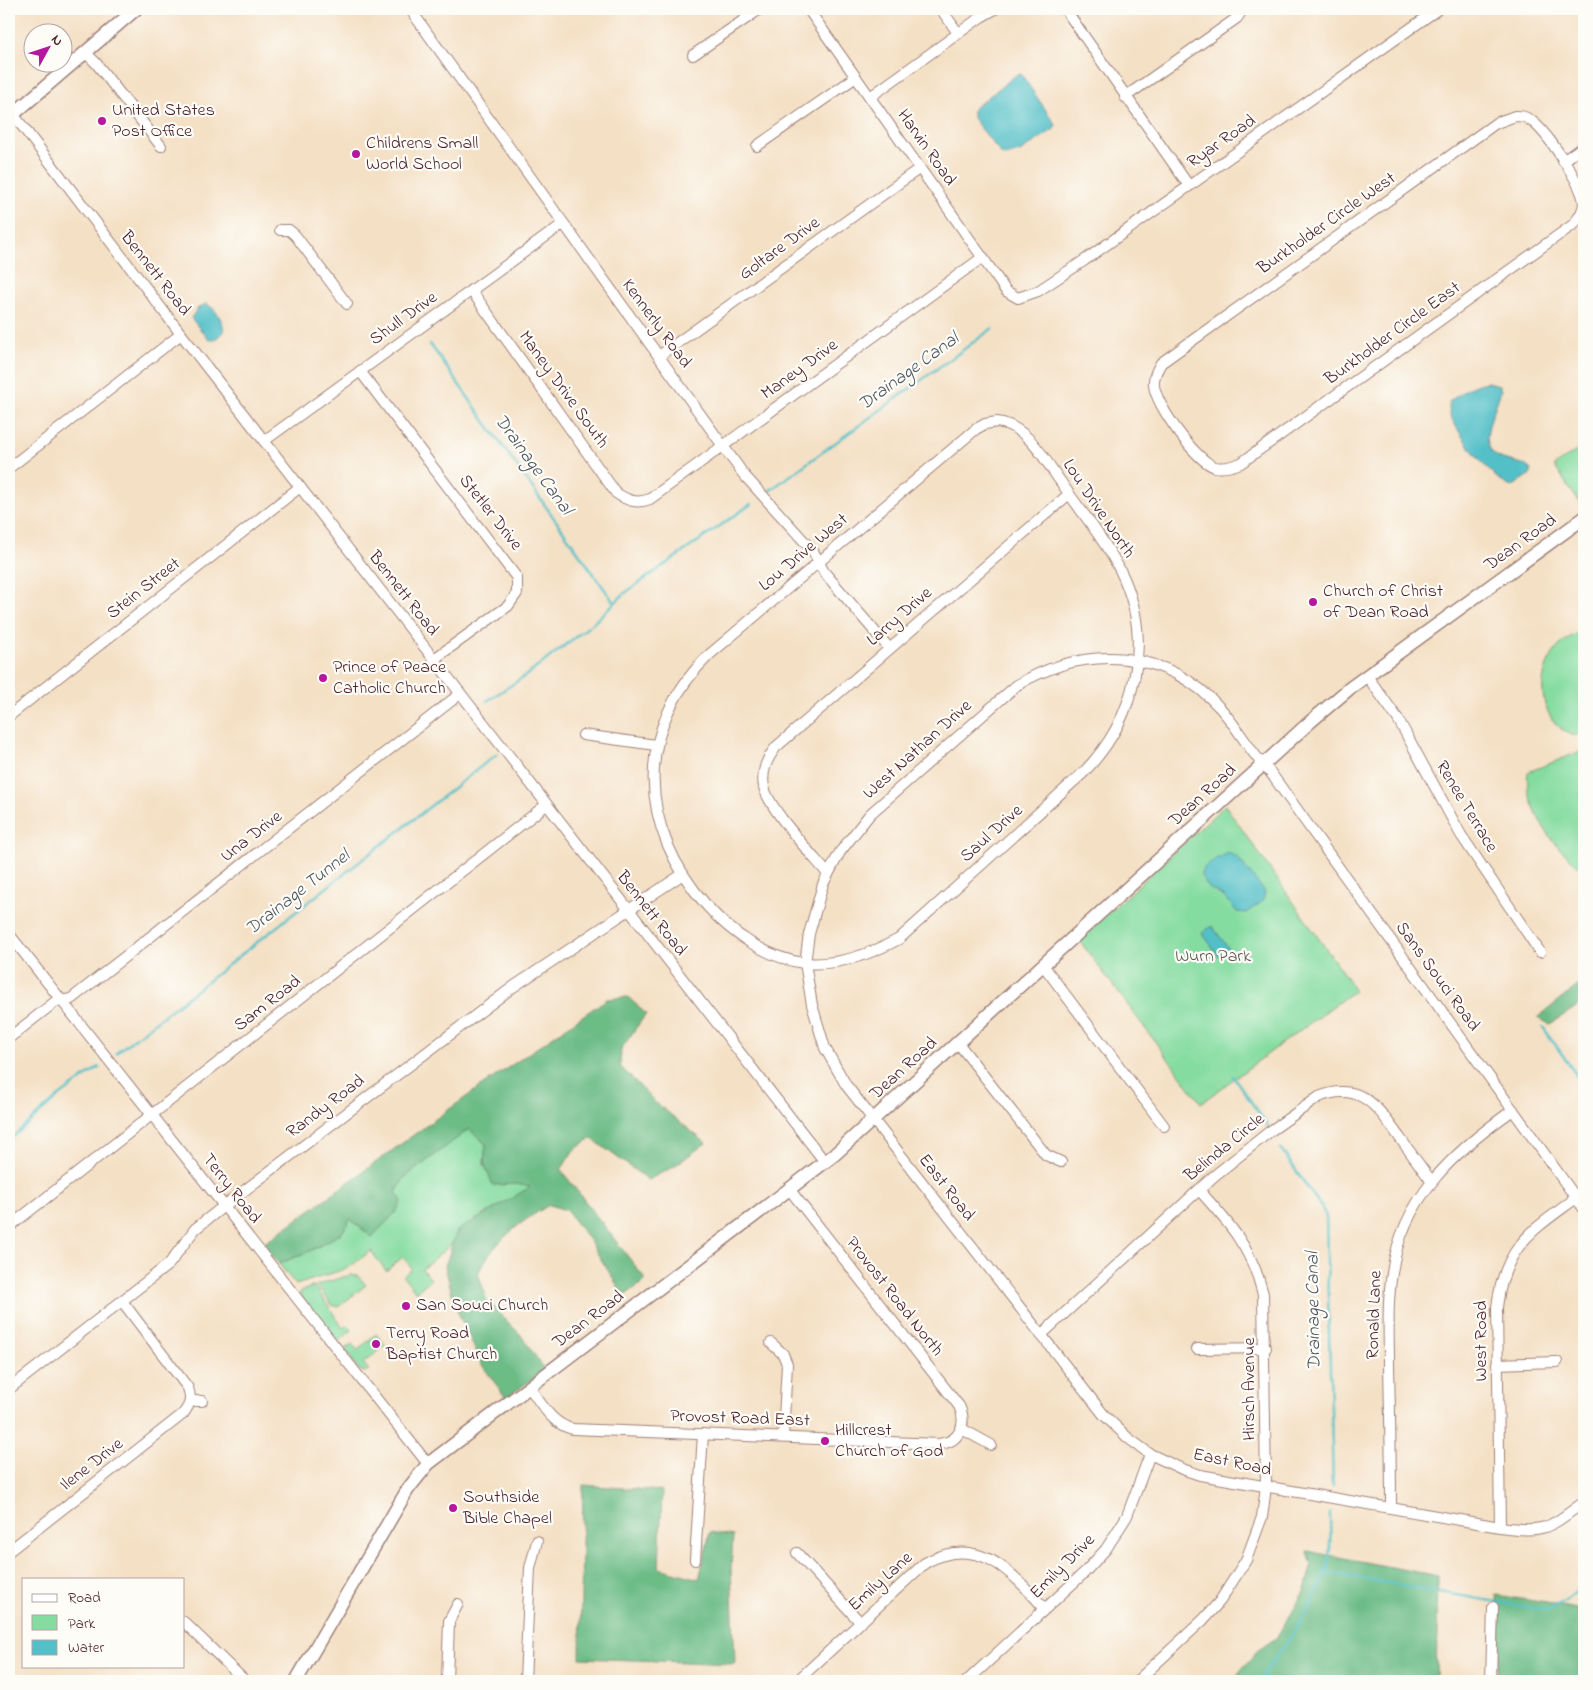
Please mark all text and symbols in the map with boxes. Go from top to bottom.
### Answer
north arrow [22,22,72,72]
text: N [46,30,68,51]
place label: United States Post Office [112,98,215,145]
street label: Harvin Road [890,104,962,192]
street label: Ryar Road [1182,109,1262,175]
marker: United States Post Office [96,115,108,127]
place label: Childrens Small World School [366,131,478,178]
marker: Childrens Small World School [350,148,362,160]
street label: Burkholder Circle West [1252,166,1402,282]
street label: Goltare Drive [734,210,827,287]
street label: Bennett Road [113,225,197,322]
street label: Kennerly Road [615,274,697,374]
street label: Burkholder Circle East [1319,276,1466,393]
street label: Shull Drive [365,285,444,353]
water label: Drainage Canal [853,325,968,419]
street label: Maney Drive South [511,326,615,454]
street label: Maney Drive [756,333,845,407]
water label: Drainage Canal [486,409,580,524]
street label: Lou Drive North [1055,454,1141,564]
street label: Stetler Drive [452,469,529,557]
street label: Lou Drive West [753,508,855,598]
street label: Dean Road [1479,508,1562,579]
street label: Bennett Road [361,545,445,642]
street label: Stein Street [101,552,187,626]
place label: Church of Christ of Dean Road [1323,579,1443,626]
street label: Larry Drive [861,580,939,653]
marker: Church of Christ of Dean Road [1307,596,1319,608]
place label: Prince of Peace Catholic Church [333,655,447,702]
marker: Prince of Peace Catholic Church [317,672,329,684]
street label: West Nathan Drive [858,693,979,806]
street label: Renee Terrace [1428,756,1504,859]
street label: Dean Road [1163,758,1243,834]
street label: Saul Drive [955,798,1030,869]
street label: Una Drive [216,804,289,869]
water label: Drainage Tunnel [240,842,359,943]
street label: Bennett Road [609,865,693,962]
street label: Sans Souci Road [1388,917,1486,1037]
park label: Wurn Park [1175,944,1251,970]
street label: Sam Road [229,969,307,1039]
street label: Dean Road [864,1031,944,1107]
street label: Randy Road [281,1069,371,1145]
street label: Belinda Circle [1178,1107,1272,1189]
street label: Terry Road [195,1148,267,1230]
street label: East Road [911,1149,981,1227]
street label: Provost Road North [839,1232,949,1362]
water label: Drainage Canal [1299,1249,1330,1370]
street label: Ronald Lane [1360,1269,1390,1360]
street label: Dean Road [547,1284,630,1356]
place label: San Souci Church [416,1293,548,1319]
marker: San Souci Church [400,1300,412,1312]
street label: West Road [1469,1301,1495,1381]
place label: Terry Road Baptist Church [385,1321,497,1368]
street label: Hirsch Avenue [1237,1336,1263,1441]
marker: Terry Road Baptist Church [370,1338,382,1350]
street label: Provost Road East [670,1404,810,1434]
place label: Hillcrest Church of God [835,1418,943,1465]
street label: Ilene Drive [55,1431,130,1498]
marker: Hillcrest Church of God [819,1435,831,1447]
street label: East Road [1190,1442,1274,1484]
place label: Southside Bible Chapel [462,1485,552,1532]
marker: Southside Bible Chapel [447,1502,459,1514]
street label: Emily Drive [1024,1528,1102,1606]
street label: Emily Lane [843,1545,920,1618]
legend [22,1578,185,1668]
text: Road [68,1587,101,1609]
text: Park [68,1613,96,1635]
text: Water [68,1637,104,1659]

